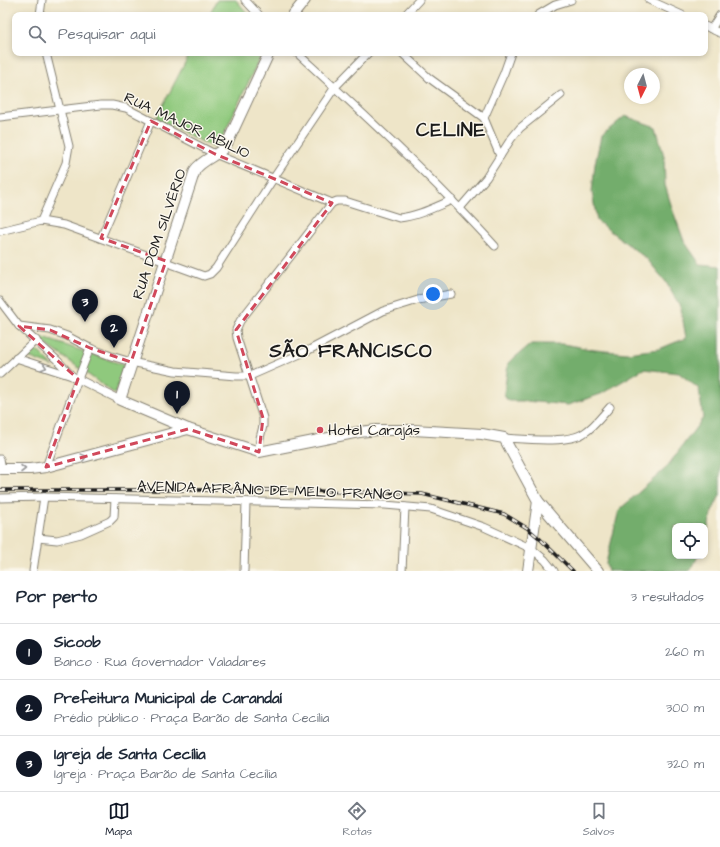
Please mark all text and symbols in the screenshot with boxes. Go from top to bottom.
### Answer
search box [12,12,708,56]
icon: search [26,23,48,45]
text: Pesquisar aqui [58,24,155,45]
north arrow [624,68,660,104]
street label: RUA MAJOR ABILIO [120,87,253,164]
district label: CELINE [416,117,486,144]
street label: RUA DOM SILVÉRIO [127,166,192,302]
your location [423,284,443,304]
pin: 3 [72,289,98,322]
pin: 2 [101,315,127,348]
district label: SÃO FRANCISCO [268,338,433,365]
one-way arrow [40,362,47,371]
pin: 1 [164,381,190,414]
place label: Hotel Carajás [328,420,421,441]
marker: Hotel Carajás [315,425,325,435]
one-way arrow [80,453,87,462]
one-way arrow [20,465,26,473]
street label: AVENIDA AFRÂNIO DE MELO FRANCO [137,475,403,506]
map controls [672,523,708,559]
button: locate [672,523,708,559]
text: Por perto [16,585,97,609]
text: 3 resultados [630,588,704,606]
text: Sicoob [54,632,101,653]
text: 1 [28,643,30,661]
text: 260 m [665,643,704,661]
text: Banco · Rua Governador Valadares [54,653,266,671]
text: Prefeitura Municipal de Carandaí [54,688,282,709]
text: 2 [25,699,33,717]
text: 300 m [666,699,704,717]
text: Prédio público · Praça Barão de Santa Cecília [54,709,329,727]
text: Igreja de Santa Cecília [54,744,206,765]
text: 3 [26,755,32,773]
text: 320 m [666,755,704,773]
text: Igreja · Praça Barão de Santa Cecília [54,765,277,783]
tab: Mapa [105,800,132,839]
tab: Rotas [343,800,372,839]
tab: Salvos [583,800,615,839]

